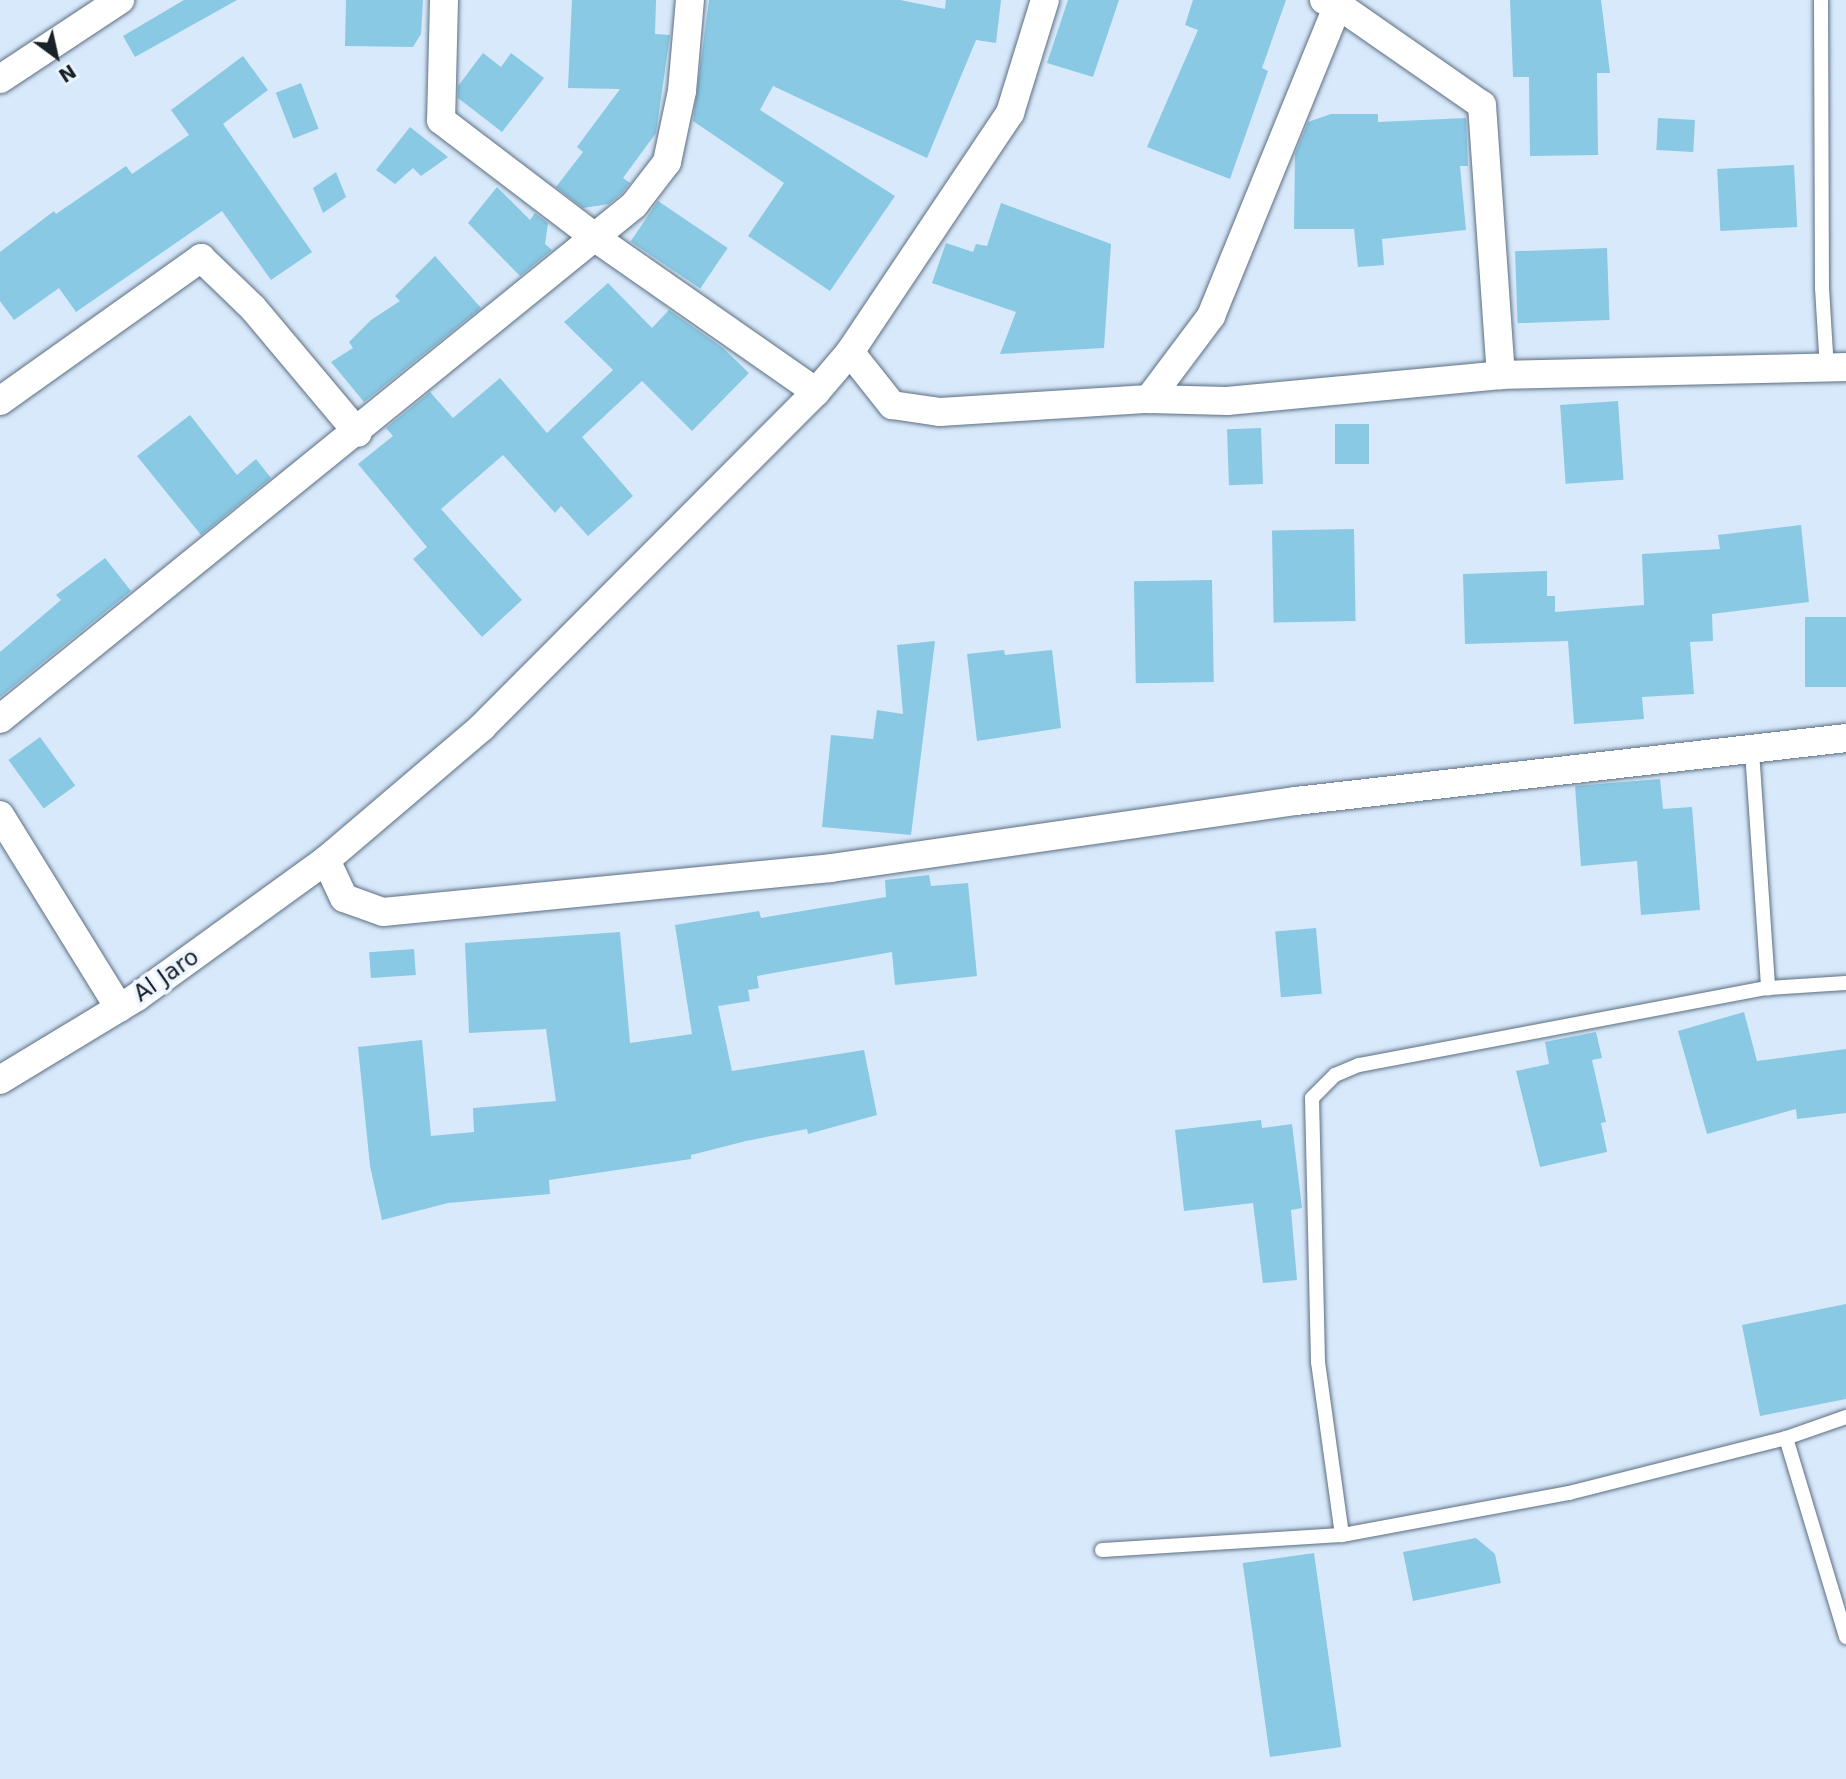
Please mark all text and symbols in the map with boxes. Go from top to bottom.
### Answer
north arrow [21,21,91,91]
text: N [55,60,80,87]
street label: Al Jaro [128,943,204,1007]

